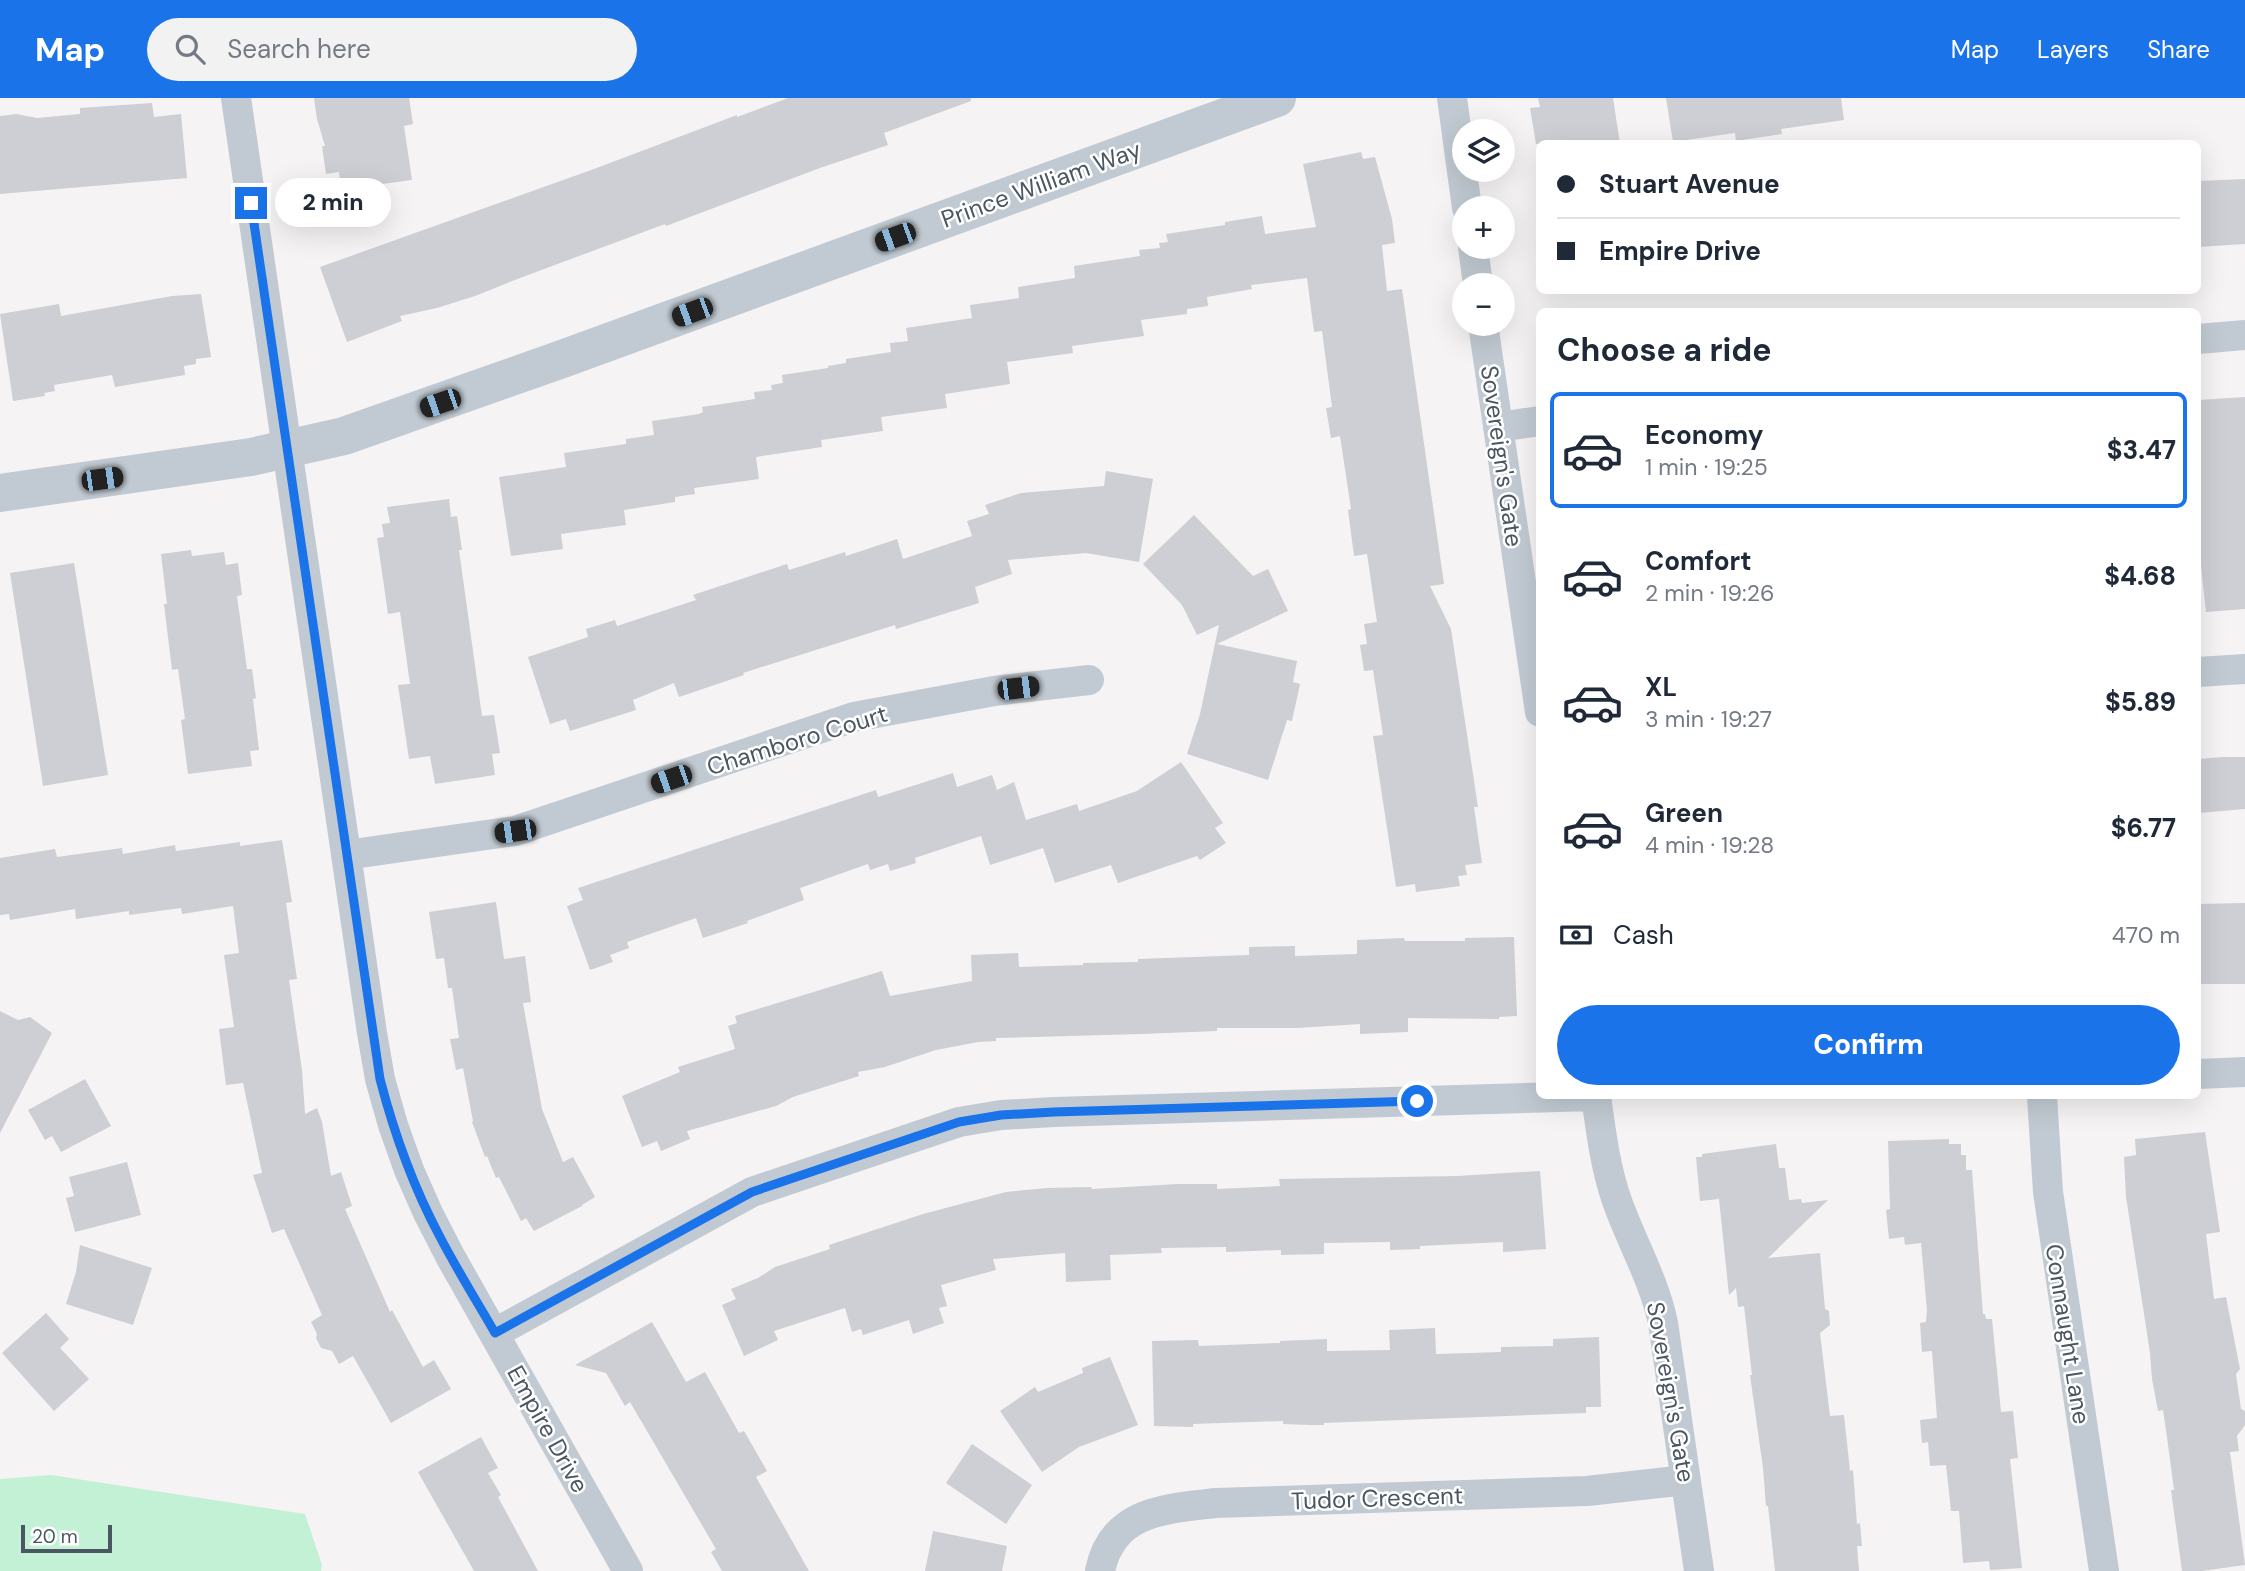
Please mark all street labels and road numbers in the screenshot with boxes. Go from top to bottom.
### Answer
street label: Prince William Way [937,133,1145,235]
street label: Sovereign's Gate [1474,363,1530,549]
street label: Chamboro Court [703,698,891,782]
street label: Connaught Lane [2038,1242,2098,1426]
street label: Sovereign's Gate [1640,1299,1702,1485]
street label: Empire Drive [500,1360,596,1498]
street label: Tudor Crescent [1290,1480,1464,1516]

